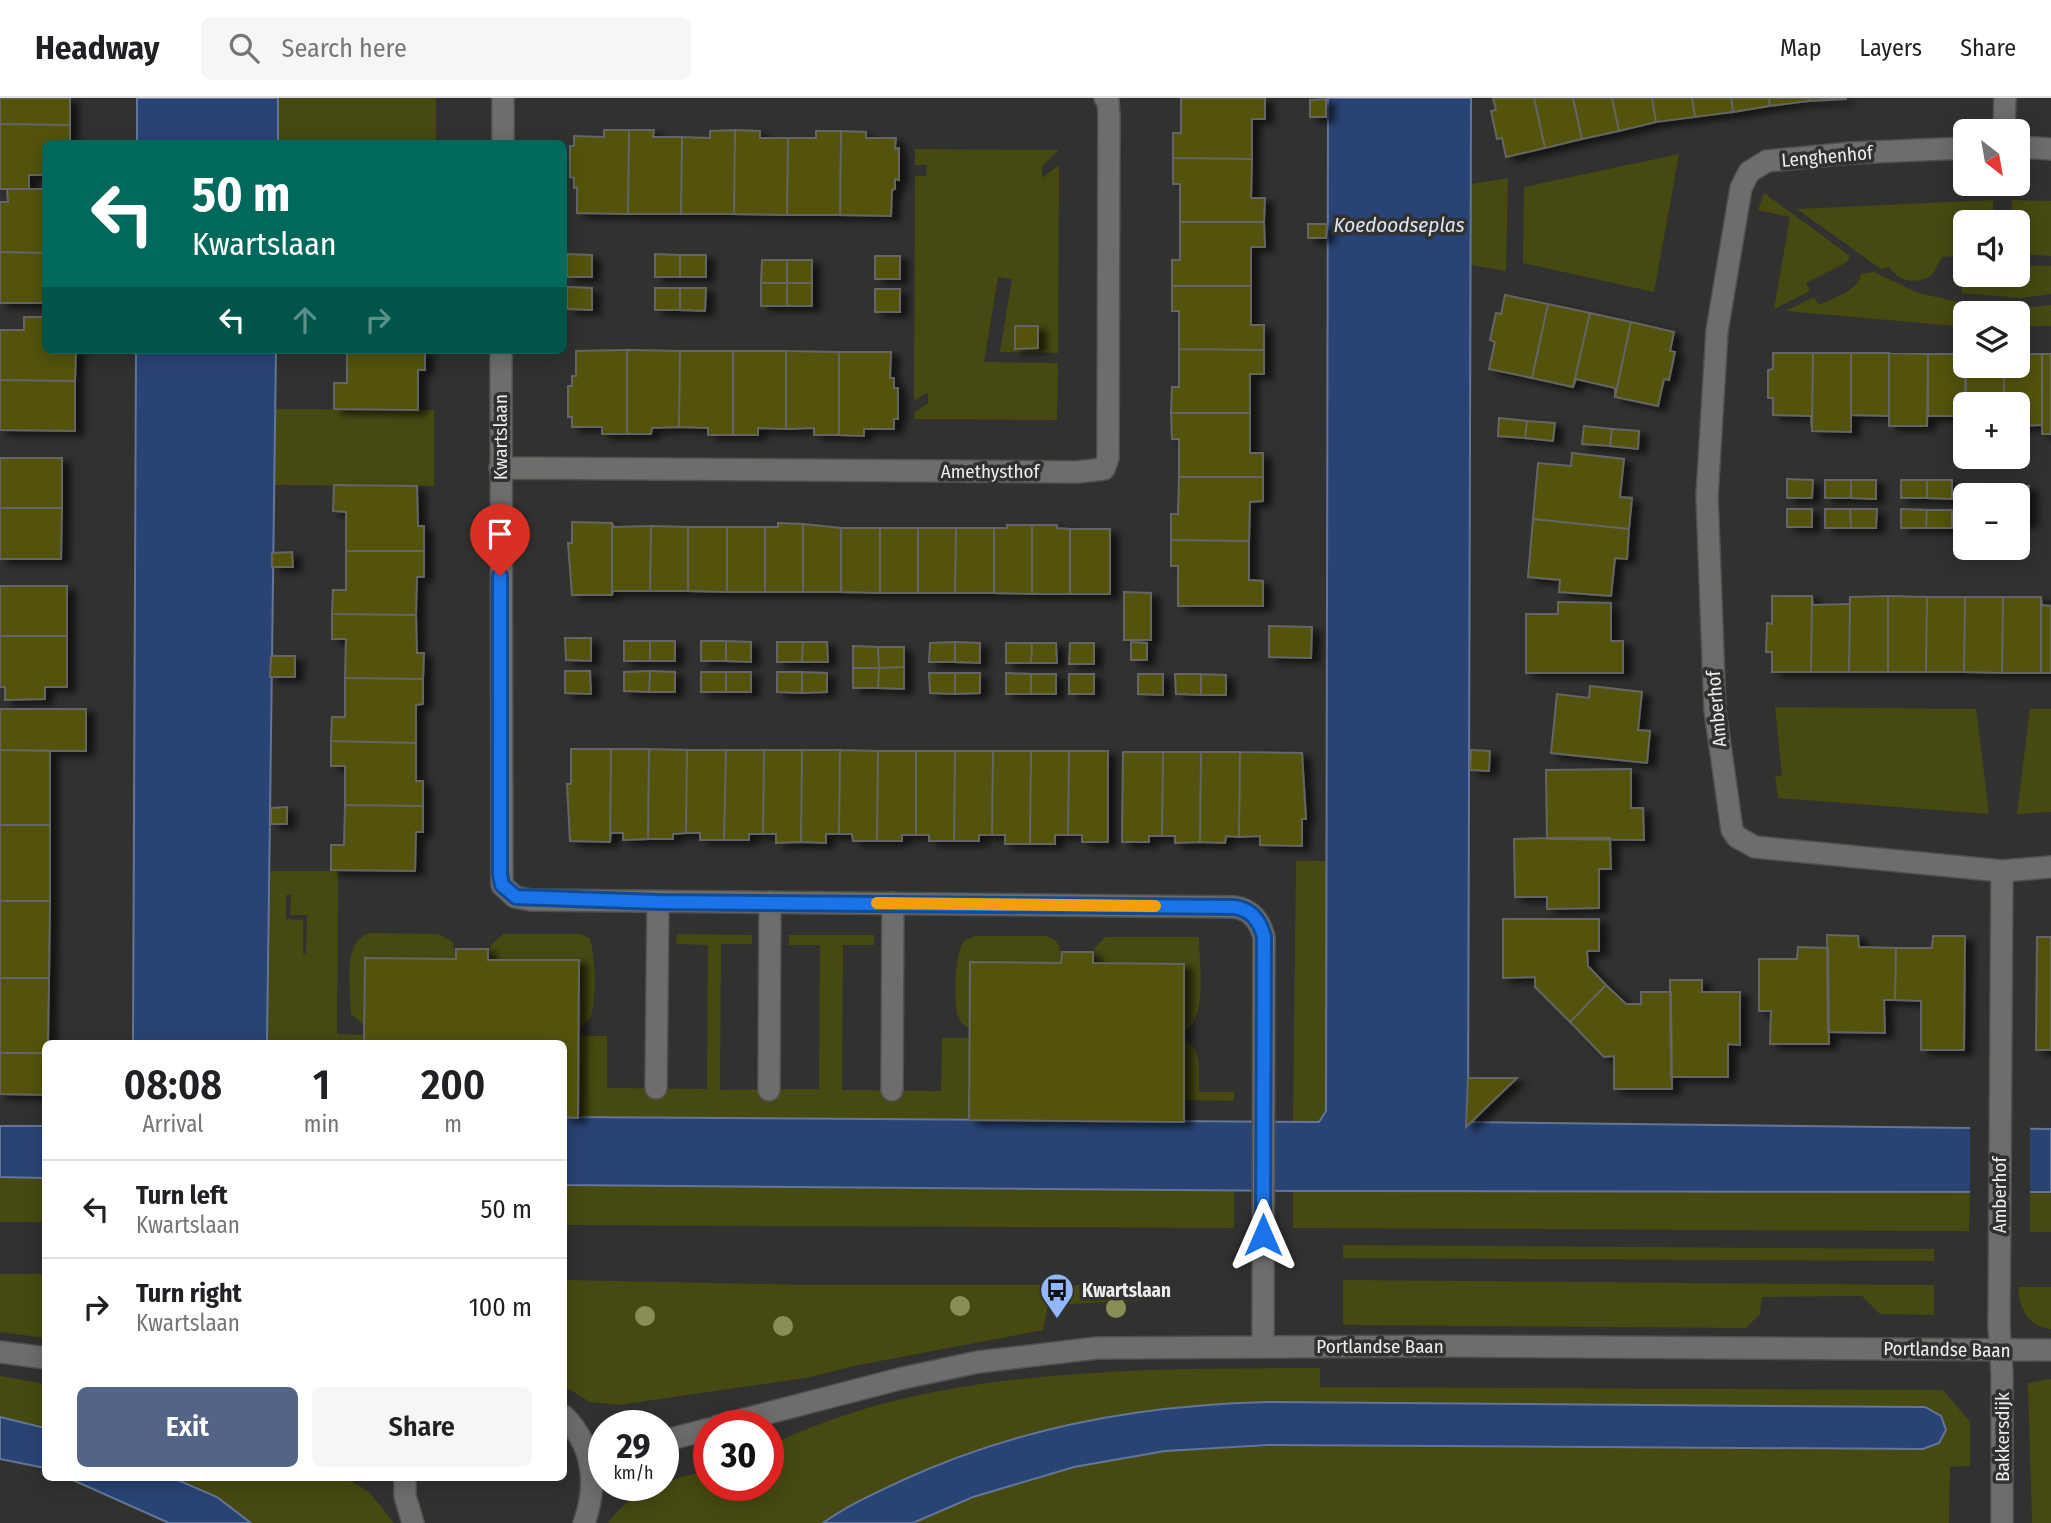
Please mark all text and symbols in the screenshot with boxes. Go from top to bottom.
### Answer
search box [201,17,691,80]
text: Headway [35,28,159,68]
icon: search [225,29,263,67]
text: Search here [281,33,407,64]
text: Map [1780,34,1822,62]
text: Layers [1860,34,1922,62]
text: Share [1960,34,2016,62]
north arrow [1953,119,2030,196]
map controls [1953,119,2030,560]
street label: Lenghenhof [1780,141,1875,172]
text: 50 m [192,165,290,224]
icon: left [77,168,168,259]
button: sound [1953,210,2030,287]
water label: Koedoodseplas [1333,212,1465,238]
text: Kwartslaan [192,225,337,263]
icon: left [213,301,251,339]
icon: ahead [286,301,324,339]
icon: right [359,301,397,339]
button: layers [1953,301,2030,378]
button: + [1953,392,2030,469]
street label: Kwartslaan [489,394,512,480]
street label: Amethysthof [941,460,1040,483]
button: − [1953,483,2030,560]
pin [470,504,530,576]
icon: arrive [481,515,519,553]
street label: Amberhof [1702,669,1731,748]
text: 08:08 [124,1060,222,1110]
text: 1 [313,1060,330,1110]
text: 200 [421,1060,485,1110]
text: Arrival [142,1110,203,1138]
text: min [304,1110,339,1138]
text: m [444,1110,462,1138]
street label: Amberhof [1988,1156,2011,1233]
text: Turn left [136,1180,228,1211]
icon: left [77,1190,115,1228]
text: 50 m [480,1194,532,1225]
position arrow [1226,1198,1300,1272]
text: Kwartslaan [136,1211,240,1239]
bus stop icon: Kwartslaan [1038,1271,1076,1320]
text: Turn right [136,1278,242,1309]
place label: Kwartslaan [1082,1279,1171,1302]
icon: right [77,1288,115,1326]
text: 100 m [469,1292,532,1323]
text: Kwartslaan [136,1309,240,1337]
street label: Portlandse Baan [1316,1335,1444,1358]
street label: Portlandse Baan [1883,1337,2011,1362]
button: Exit [77,1387,298,1467]
button: Share [312,1387,532,1467]
street label: Bakkersdijk [1991,1392,2014,1482]
speed limit sign: 30 [693,1410,784,1501]
text: 29 [616,1425,651,1467]
text: km/h [613,1462,654,1484]

